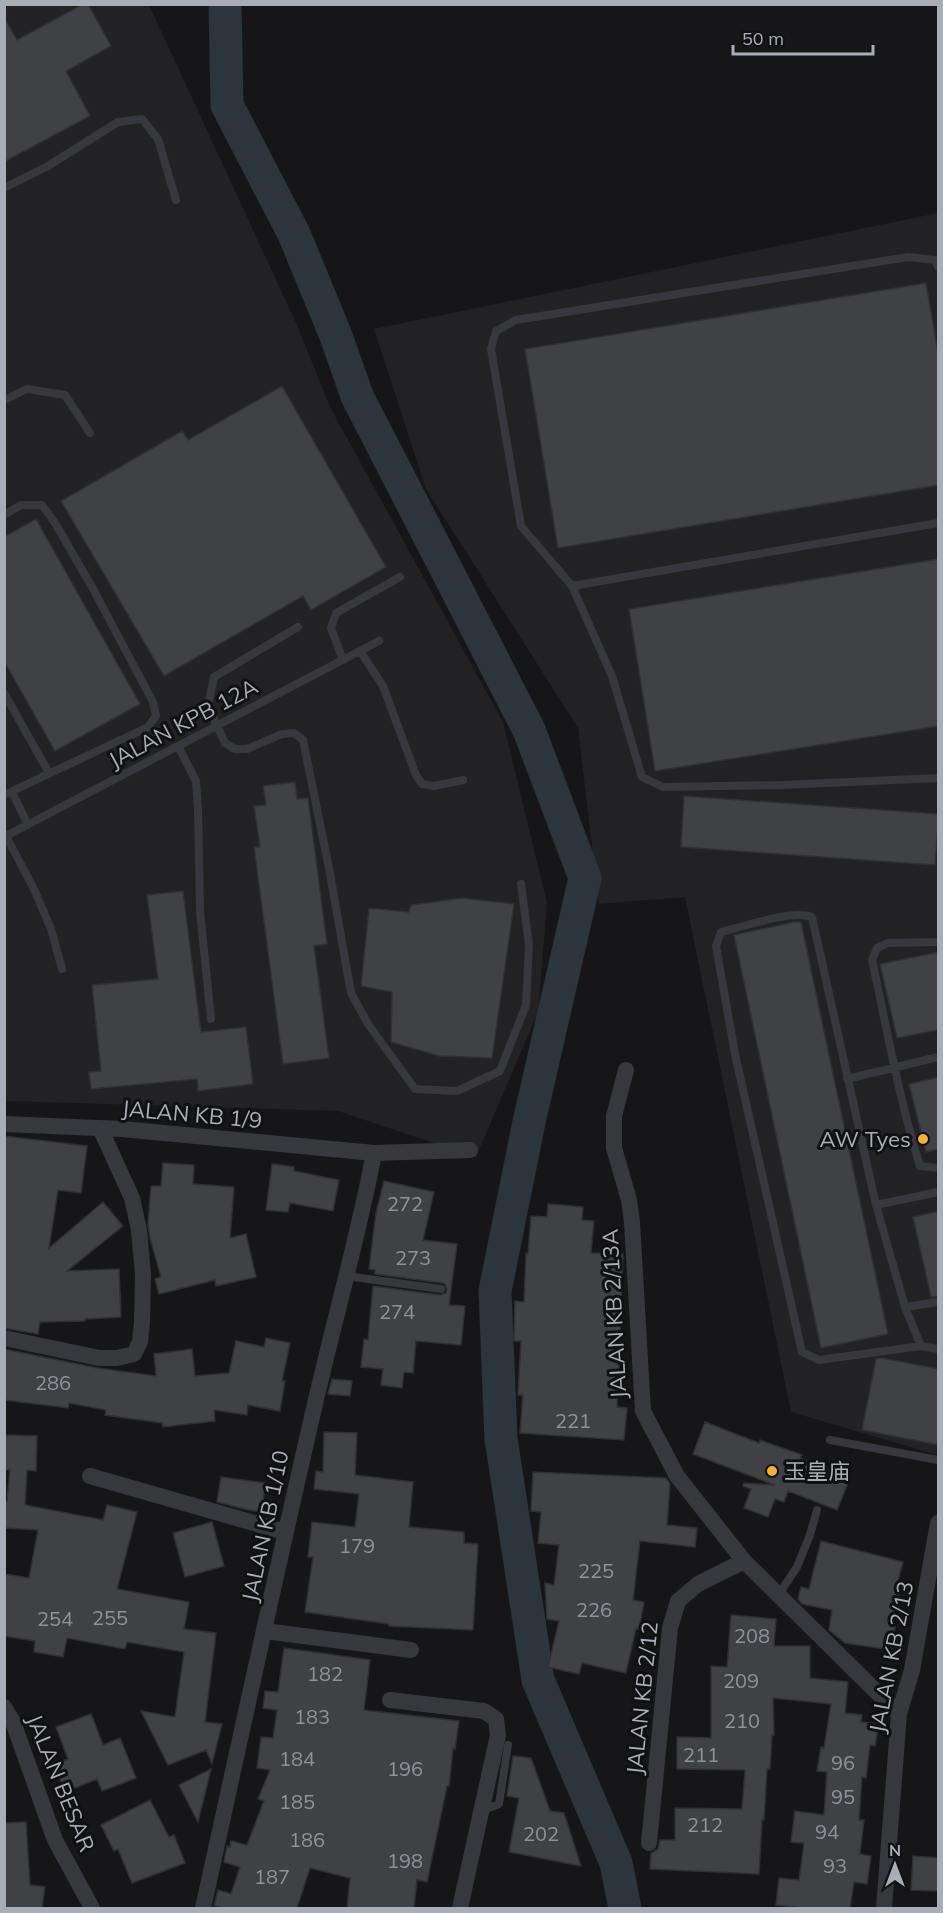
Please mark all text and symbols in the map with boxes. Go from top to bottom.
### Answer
scale bar [733,18,872,56]
text: 50 m [742,27,784,50]
street label: JALAN KPB 12A [104,672,262,774]
street label: JALAN KB 1/9 [121,1094,263,1134]
place label: AW Tyes [820,1125,911,1153]
marker: AW Tyes [916,1132,930,1146]
house number: 272 [387,1191,423,1216]
street label: JALAN KB 2/13A [596,1228,632,1400]
house number: 273 [395,1245,431,1270]
house number: 274 [379,1299,415,1324]
house number: 286 [35,1370,71,1395]
house number: 221 [555,1408,591,1433]
street label: JALAN KB 1/10 [235,1448,295,1604]
place label: 玉皇庙 [784,1457,850,1485]
marker: 玉皇庙 [765,1464,779,1478]
house number: 179 [339,1533,375,1558]
house number: 225 [578,1558,614,1583]
street label: JALAN KB 2/13 [863,1579,919,1735]
house number: 226 [576,1597,612,1622]
house number: 255 [92,1605,128,1630]
house number: 254 [37,1606,73,1631]
street label: JALAN KB 2/12 [620,1620,664,1776]
house number: 208 [734,1623,770,1648]
house number: 182 [307,1661,343,1686]
house number: 209 [723,1668,759,1693]
house number: 183 [294,1704,330,1729]
house number: 210 [724,1708,760,1733]
street label: JALAN BESAR [21,1710,101,1856]
house number: 211 [683,1742,719,1767]
house number: 184 [279,1746,315,1771]
house number: 96 [831,1750,855,1775]
house number: 196 [387,1756,423,1781]
house number: 95 [831,1784,855,1809]
house number: 185 [279,1789,315,1814]
house number: 212 [687,1812,723,1837]
house number: 94 [815,1819,839,1844]
house number: 202 [523,1821,559,1846]
house number: 186 [289,1827,325,1852]
north arrow [865,1835,925,1895]
text: N [889,1840,901,1860]
house number: 198 [387,1848,423,1873]
house number: 93 [823,1853,847,1878]
house number: 187 [254,1864,290,1889]

